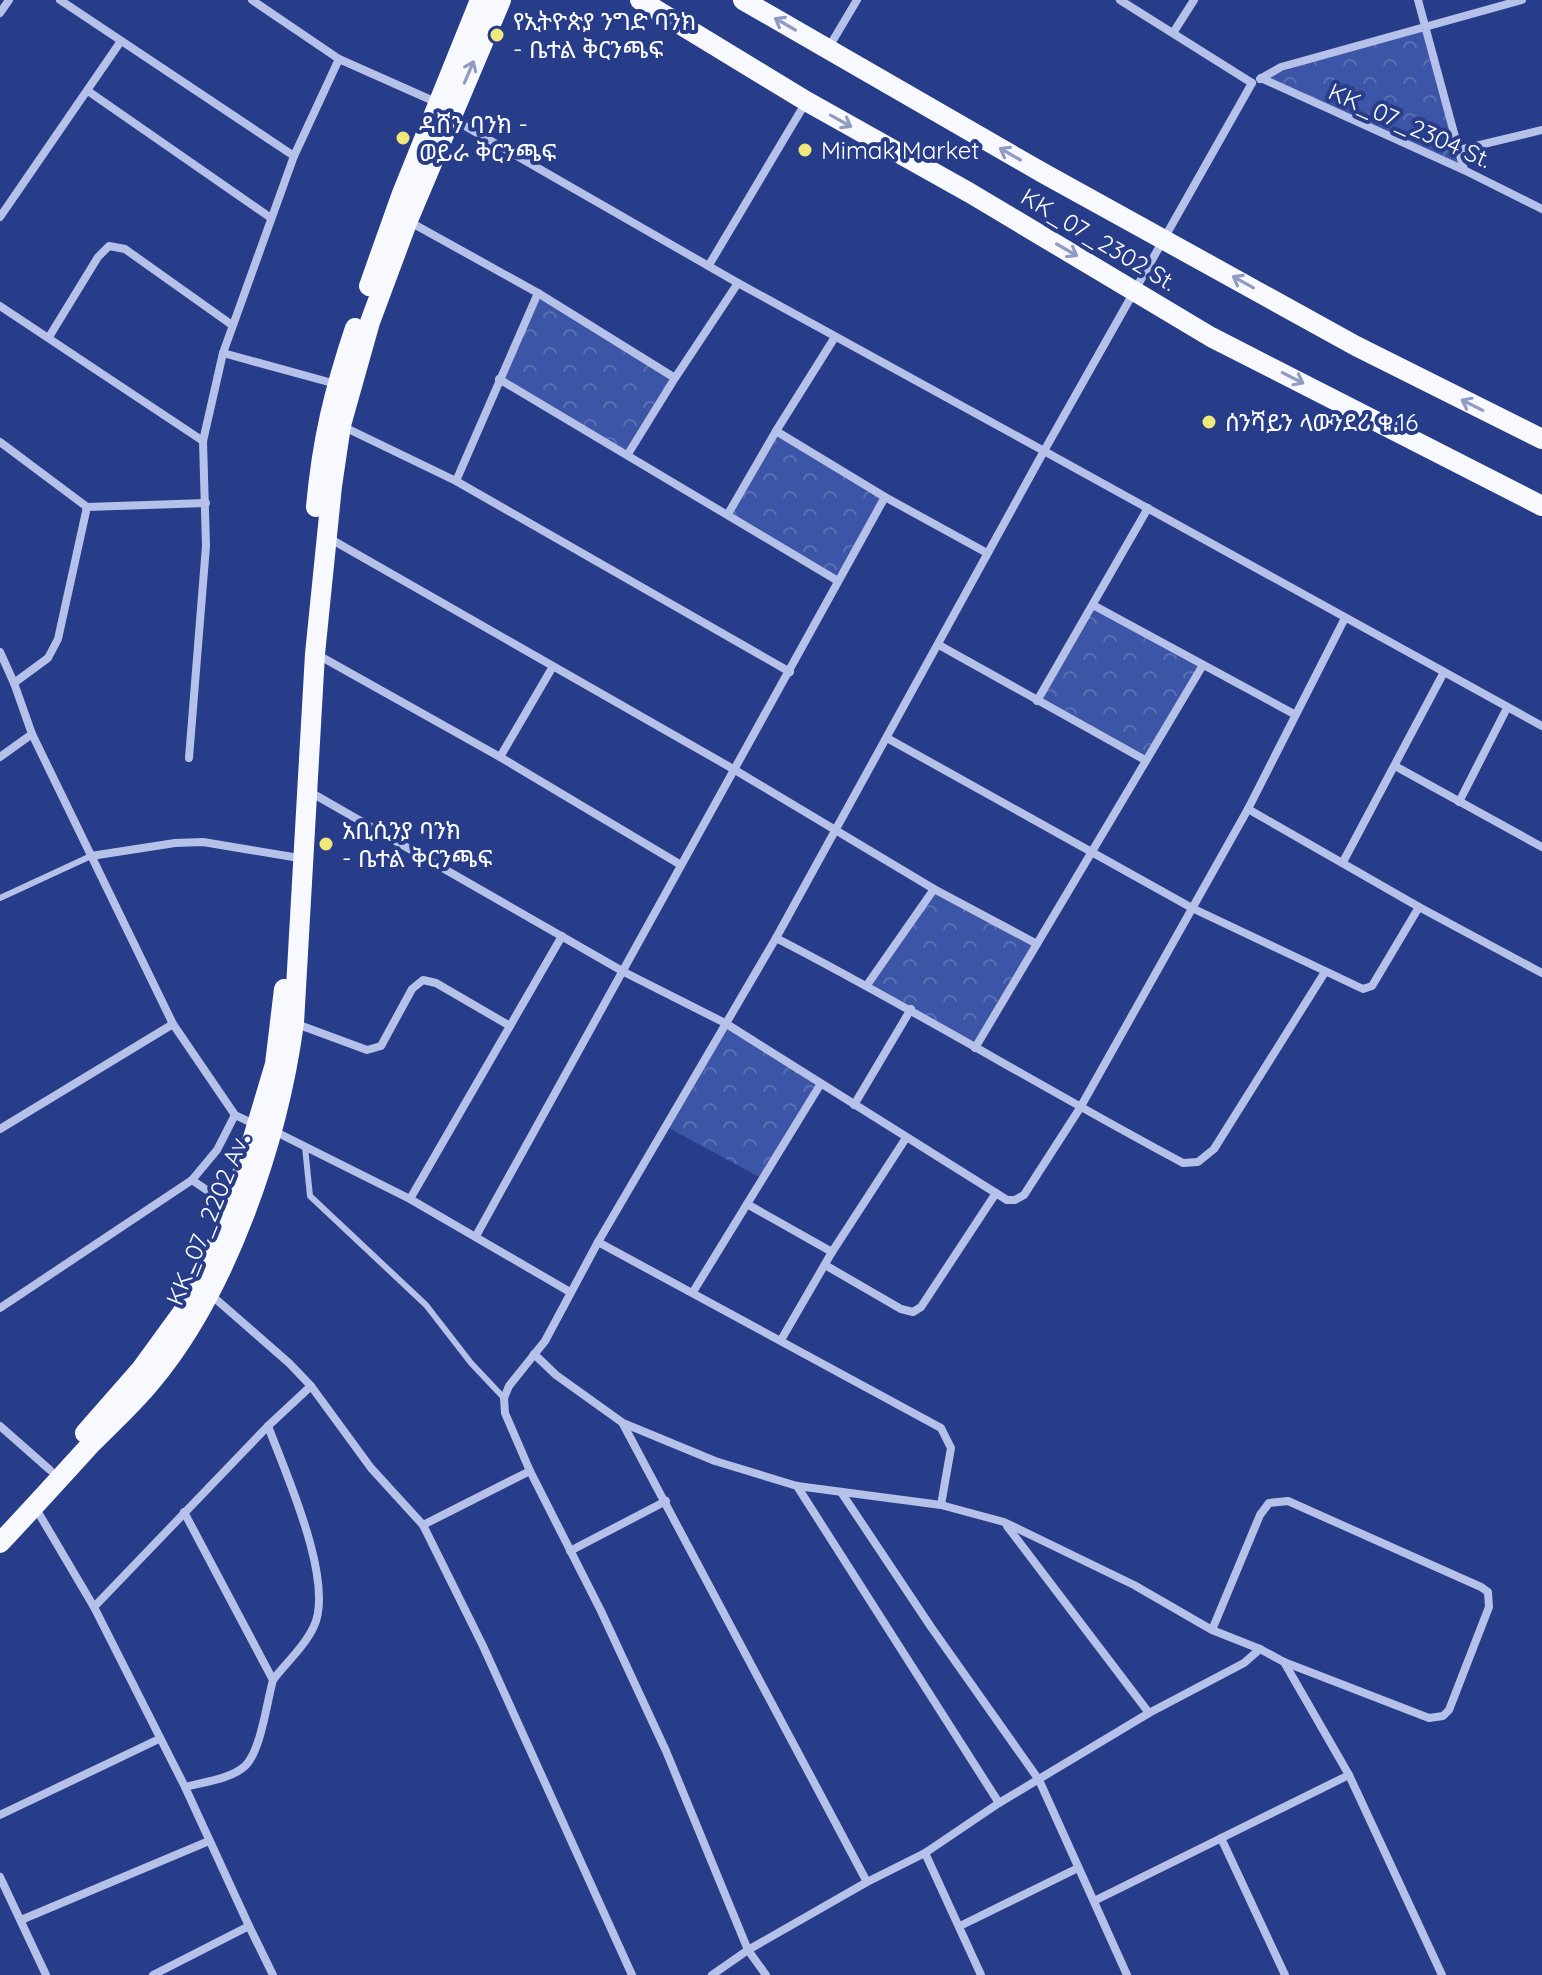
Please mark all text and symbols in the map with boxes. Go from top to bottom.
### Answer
place label: የኢትዮጵያ ንግድ ባንክ - ቤተል ቅርንጫፍ [513,6,696,64]
one-way arrow [774,16,797,32]
marker: የኢትዮጵያ ንግድ ባንክ - ቤተል ቅርንጫፍ [488,26,506,44]
one-way arrow [463,60,478,85]
street label: KK_07_2304 St. [1324,76,1496,174]
place label: ዳሸን ባንክ - ወይራ ቅርንጫፍ [419,109,556,167]
one-way arrow [829,113,852,129]
marker: ዳሸን ባንክ - ወይራ ቅርንጫፍ [394,129,412,147]
place label: Mimak Market [821,135,979,165]
marker: Mimak Market [796,141,814,159]
one-way arrow [999,146,1022,162]
street label: KK_07_2302 St. [1016,181,1182,297]
one-way arrow [1055,242,1078,258]
one-way arrow [1232,274,1255,290]
one-way arrow [1280,371,1304,387]
one-way arrow [1461,396,1485,412]
place label: ሰንሻይን ላውንደሪ ቁ.16 [1225,407,1418,437]
marker: ሰንሻይን ላውንደሪ ቁ.16 [1200,413,1218,431]
place label: አቢሲንያ ባንክ - ቤተል ቅርንጫፍ [342,815,492,873]
marker: አቢሲንያ ባንክ - ቤተል ቅርንጫፍ [317,835,335,853]
street label: KK_07_2202 Av. [159,1129,255,1309]

